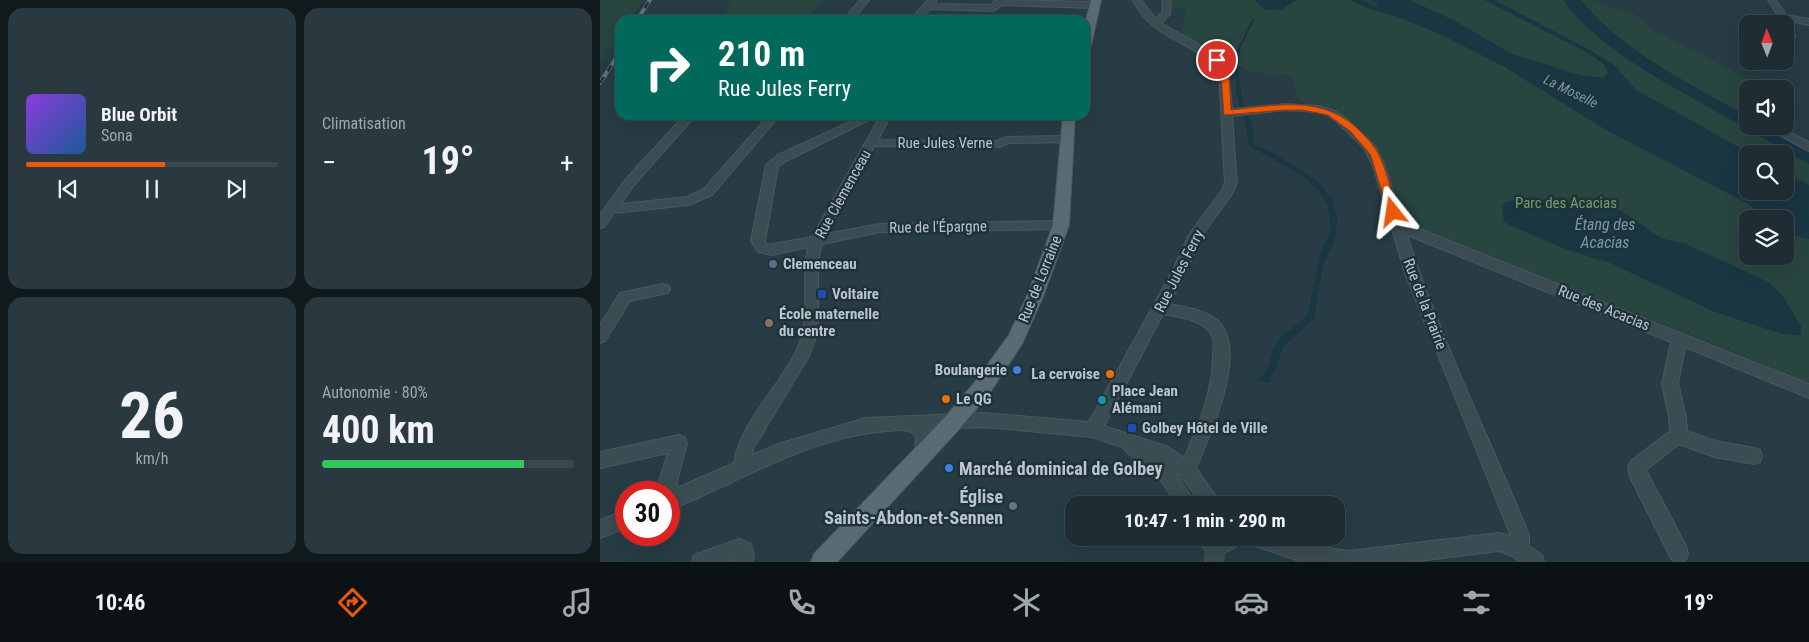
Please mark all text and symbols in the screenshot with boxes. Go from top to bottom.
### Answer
north arrow [1739,15,1794,70]
map controls [1739,15,1794,265]
text: 210 m [718,34,805,75]
icon: right [635,35,700,100]
pin [1196,39,1238,81]
icon: arrive [1203,46,1231,74]
water label: La Moselle [1541,71,1601,111]
text: Rue Jules Ferry [718,76,851,101]
button: sound [1739,80,1794,135]
text: Blue Orbit [101,103,177,126]
text: Climatisation [322,114,406,133]
text: Sona [101,126,133,145]
street label: Rue Jules Verne [898,134,992,152]
text: 19° [421,139,475,183]
button: search [1739,145,1794,200]
text: − [322,146,336,179]
text: + [560,146,574,179]
street label: Rue Clemenceau [811,146,875,242]
icon: previous [54,175,82,203]
icon: pause [138,175,166,203]
icon: next [222,175,250,203]
position arrow [1366,185,1418,237]
park label: Parc des Acacias [1515,194,1617,212]
button: layers [1739,210,1794,265]
water label: Étang des Acacias [1575,215,1635,252]
street label: Rue de l'Épargne [889,217,987,237]
street label: Rue Jules Ferry [1150,227,1208,315]
street label: Rue de Lorraine [1014,233,1066,325]
place label: Clemenceau [783,255,857,273]
street label: Rue de la Prairie [1399,256,1451,352]
marker: Clemenceau [767,258,779,270]
street label: Rue des Acacias [1555,281,1653,335]
place label: Voltaire [832,285,879,303]
marker: Voltaire [816,288,828,300]
place label: École maternelle du centre [779,305,879,340]
marker: École maternelle du centre [763,317,775,329]
place label: Boulangerie [935,361,1007,379]
marker: Boulangerie [1011,364,1023,376]
place label: La cervoise [1031,365,1100,383]
marker: La cervoise [1104,368,1116,380]
text: 26 [119,378,185,454]
place label: Place Jean Alémani [1112,382,1178,417]
text: Autonomie · 80% [322,383,428,402]
place label: Le QG [956,390,992,408]
marker: Le QG [940,393,952,405]
marker: Place Jean Alémani [1096,394,1108,406]
text: 400 km [322,408,435,452]
place label: Golbey Hôtel de Ville [1142,419,1268,437]
marker: Golbey Hôtel de Ville [1126,422,1138,434]
text: km/h [136,449,168,468]
place label: Marché dominical de Golbey [959,458,1163,479]
marker: Marché dominical de Golbey [943,462,955,474]
speed limit sign: 30 [615,481,680,546]
place label: Église Saints-Abdon-et-Sennen [824,486,1003,528]
marker: Église Saints-Abdon-et-Sennen [1007,500,1019,512]
text: 10:47 · 1 min · 290 m [1124,509,1286,532]
icon: directions [335,585,370,620]
icon: music [560,585,595,620]
icon: phone [784,585,819,620]
icon: climate [1009,585,1044,620]
icon: car [1234,585,1269,620]
icon: filters [1459,585,1494,620]
text: 10:46 [95,590,145,615]
text: 19° [1683,590,1714,615]

